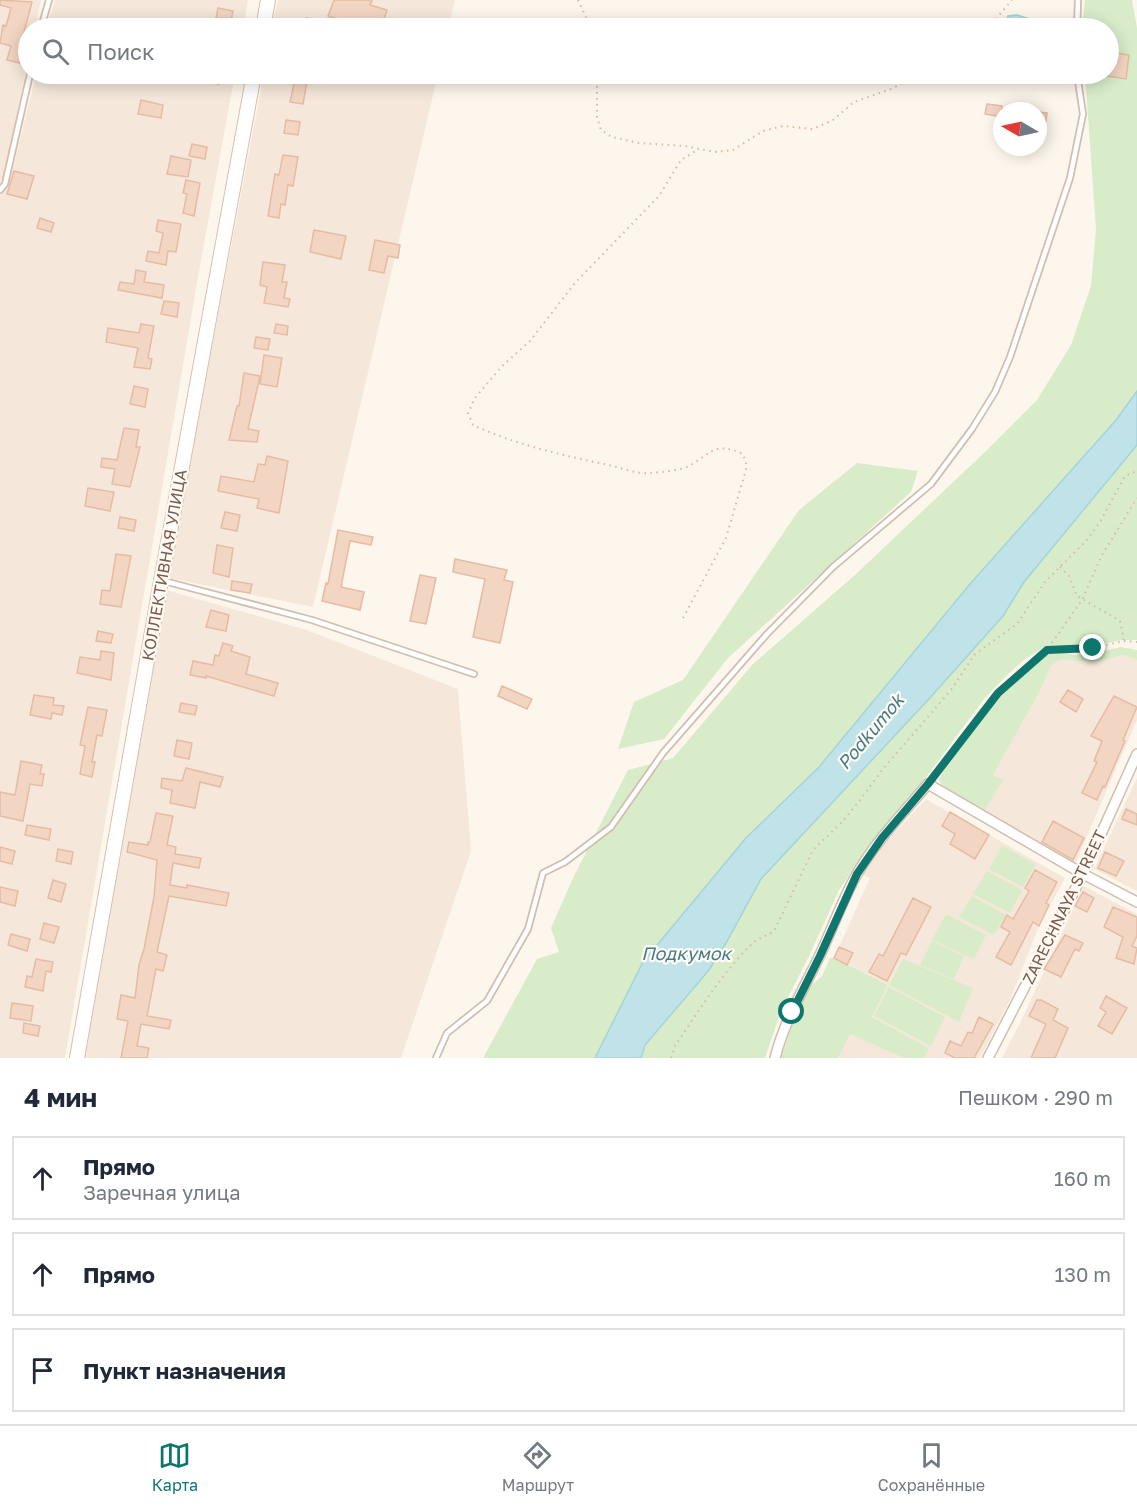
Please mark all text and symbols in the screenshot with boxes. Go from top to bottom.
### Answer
search box [18,18,1119,84]
icon: search [39,35,72,68]
text: Поиск [87,38,155,65]
north arrow [993,102,1047,156]
street label: КОЛЛЕКТИВНАЯ УЛИЦА [137,467,191,662]
route end [1079,634,1105,660]
water label: Podkumok [832,688,909,773]
street label: ZARECHNAYA STREET [1018,827,1110,987]
water label: Подкумок [641,942,734,964]
route start [778,998,804,1024]
text: 4 мин [24,1082,97,1113]
text: Пешком · 290 m [958,1085,1113,1109]
text: Прямо [83,1153,155,1180]
icon: ahead [26,1162,59,1195]
text: 160 m [1054,1166,1111,1190]
text: Заречная улица [83,1180,241,1204]
icon: ahead [26,1258,59,1291]
text: Прямо [83,1261,155,1288]
text: 130 m [1055,1262,1111,1286]
icon: arrive [26,1354,59,1387]
text: Пункт назначения [83,1357,286,1384]
tab: Карта [152,1439,198,1495]
tab: Маршрут [502,1439,574,1495]
tab: Сохранённые [878,1439,985,1495]

